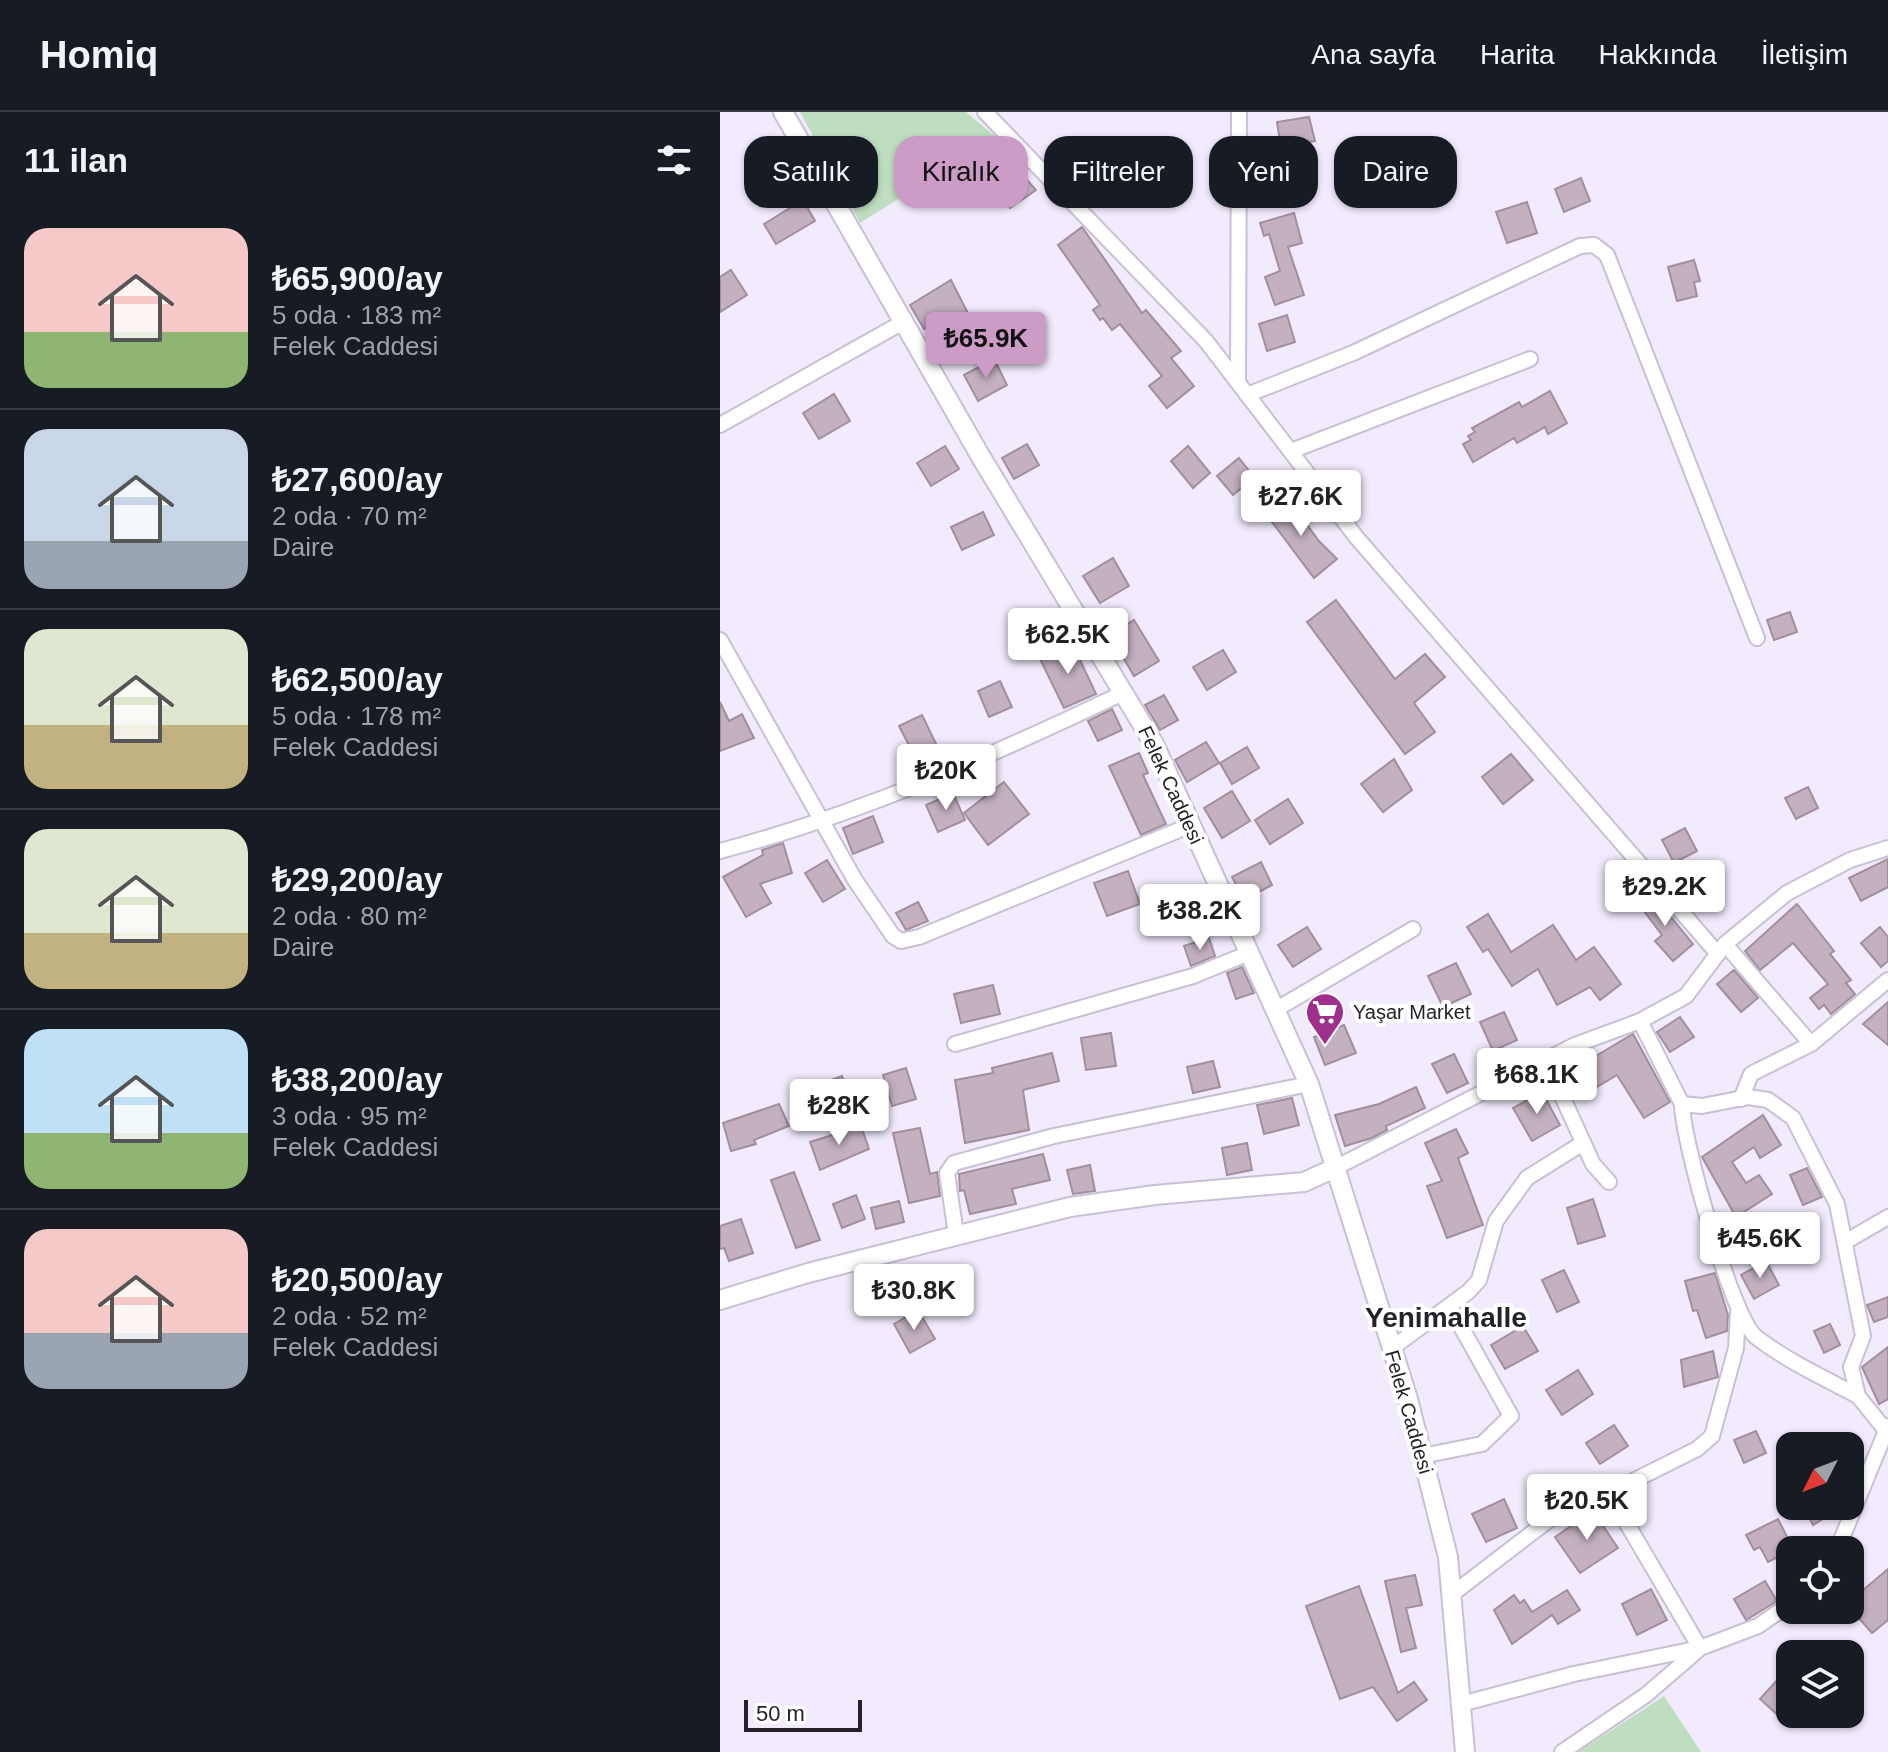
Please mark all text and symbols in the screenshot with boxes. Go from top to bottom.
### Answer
text: Homiq [40,34,158,76]
text: Ana sayfa [1311,39,1436,70]
text: Harita [1480,39,1555,70]
text: Hakkında [1599,39,1717,70]
text: İletişim [1761,39,1848,70]
chip: Satılık [744,136,878,208]
chip: Kiralık [894,136,1028,208]
chip: Filtreler [1044,136,1193,208]
chip: Yeni [1209,136,1318,208]
chip: Daire [1334,136,1457,208]
icon: filters [652,138,696,182]
text: 11 ilan [24,141,128,179]
text: ₺65,900/ay [272,259,443,297]
icon: home [88,260,184,356]
text: 5 oda · 183 m² [272,300,441,330]
pin: ₺65.9K [921,312,1051,380]
text: ₺65.9K [944,323,1028,353]
text: Felek Caddesi [272,331,438,361]
text: ₺27,600/ay [272,460,443,498]
icon: home [88,461,184,557]
pin: ₺27.6K [1236,470,1366,538]
text: ₺27.6K [1259,481,1343,511]
text: 2 oda · 70 m² [272,501,427,531]
text: Daire [272,532,334,562]
pin: ₺62.5K [1003,608,1133,676]
text: ₺62.5K [1026,619,1110,649]
text: ₺62,500/ay [272,660,443,698]
icon: home [88,661,184,757]
text: 5 oda · 178 m² [272,701,441,731]
street label: Felek Caddesi [1134,722,1208,848]
text: Felek Caddesi [272,732,438,762]
pin: ₺20K [899,744,993,812]
text: ₺20K [915,755,977,785]
text: ₺29,200/ay [272,860,443,898]
pin: ₺29.2K [1600,860,1730,928]
icon: home [88,861,184,957]
text: ₺29.2K [1623,871,1707,901]
pin: ₺38.2K [1135,884,1265,952]
text: ₺38.2K [1158,895,1242,925]
text: 2 oda · 80 m² [272,901,427,931]
text: Daire [272,932,334,962]
supermarket icon: Yaşar Market [1304,991,1346,1046]
place label: Yaşar Market [1353,1001,1471,1023]
pin: ₺68.1K [1472,1048,1602,1116]
text: ₺68.1K [1495,1059,1579,1089]
text: ₺38,200/ay [272,1060,443,1098]
icon: home [88,1061,184,1157]
pin: ₺28K [792,1079,886,1147]
text: ₺28K [808,1090,870,1120]
text: 3 oda · 95 m² [272,1101,427,1131]
text: Felek Caddesi [272,1132,438,1162]
pin: ₺45.6K [1695,1212,1825,1280]
text: ₺45.6K [1718,1223,1802,1253]
text: ₺20,500/ay [272,1260,443,1298]
icon: home [88,1261,184,1357]
pin: ₺30.8K [849,1264,979,1332]
text: ₺30.8K [872,1275,956,1305]
text: 2 oda · 52 m² [272,1301,427,1331]
district label: Yenimahalle [1365,1302,1527,1333]
text: Felek Caddesi [272,1332,438,1362]
street label: Felek Caddesi [1381,1348,1437,1476]
north arrow [1776,1432,1864,1520]
map controls [1776,1432,1864,1728]
pin: ₺20.5K [1522,1474,1652,1542]
text: ₺20.5K [1545,1485,1629,1515]
button: locate [1776,1536,1864,1624]
button: layers [1776,1640,1864,1728]
scale bar [744,1696,862,1732]
text: 50 m [756,1701,805,1726]

